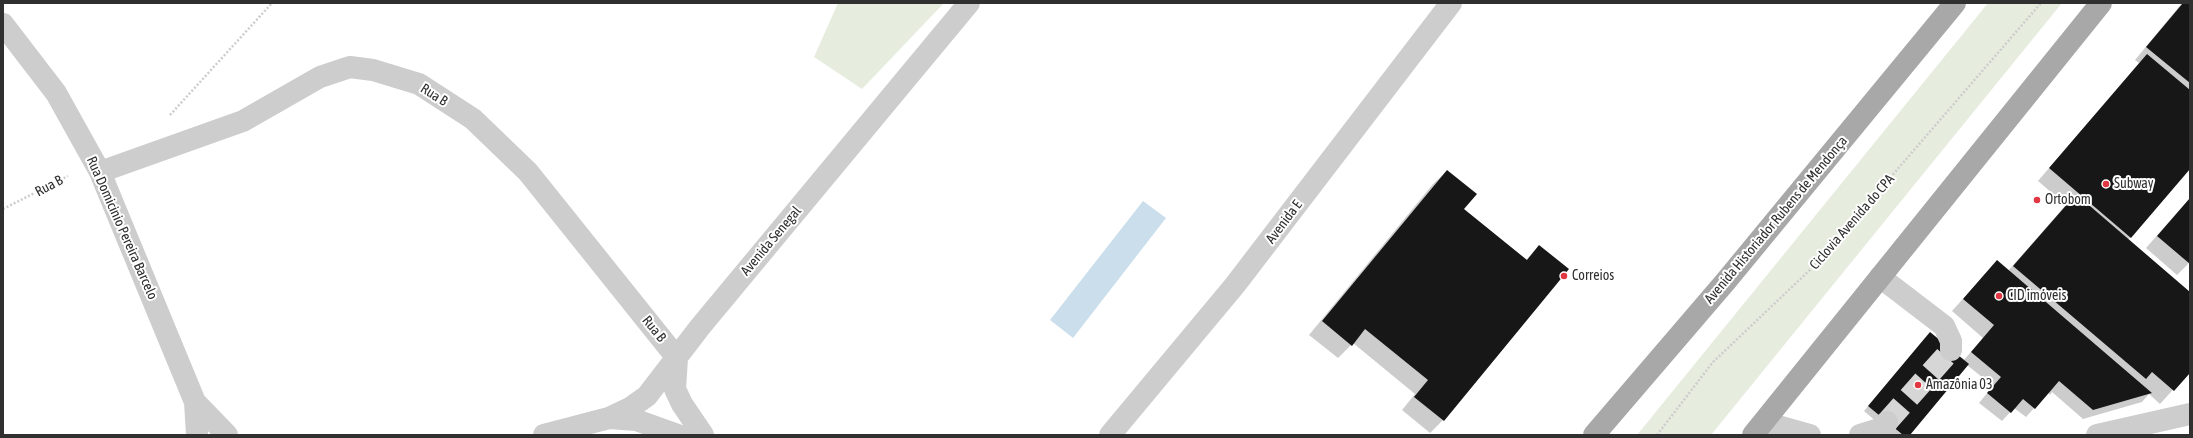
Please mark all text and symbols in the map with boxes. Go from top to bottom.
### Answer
street label: Rua B [417,80,451,110]
street label: Avenida Historiador Rubens de Mendonça [1701,133,1851,307]
street label: Rua Domicinio Pereira Barcelo [83,154,161,302]
street label: Ciclovia Avenida do CPA [1806,171,1898,273]
street label: Rua B [32,172,66,200]
place label: Subway [2114,176,2154,192]
marker: Subway [2101,179,2111,189]
place label: Ortobom [2045,192,2091,208]
marker: Ortobom [2032,195,2042,205]
street label: Avenida E [1262,197,1306,247]
street label: Avenida Senegal [737,203,805,279]
place label: Correios [1572,268,1614,284]
marker: Correios [1559,271,1569,281]
place label: CID imóveis [2007,288,2067,304]
marker: CID imóveis [1994,291,2004,301]
street label: Rua B [638,313,670,345]
place label: Amazônia 03 [1926,377,1993,393]
marker: Amazônia 03 [1913,380,1923,390]

